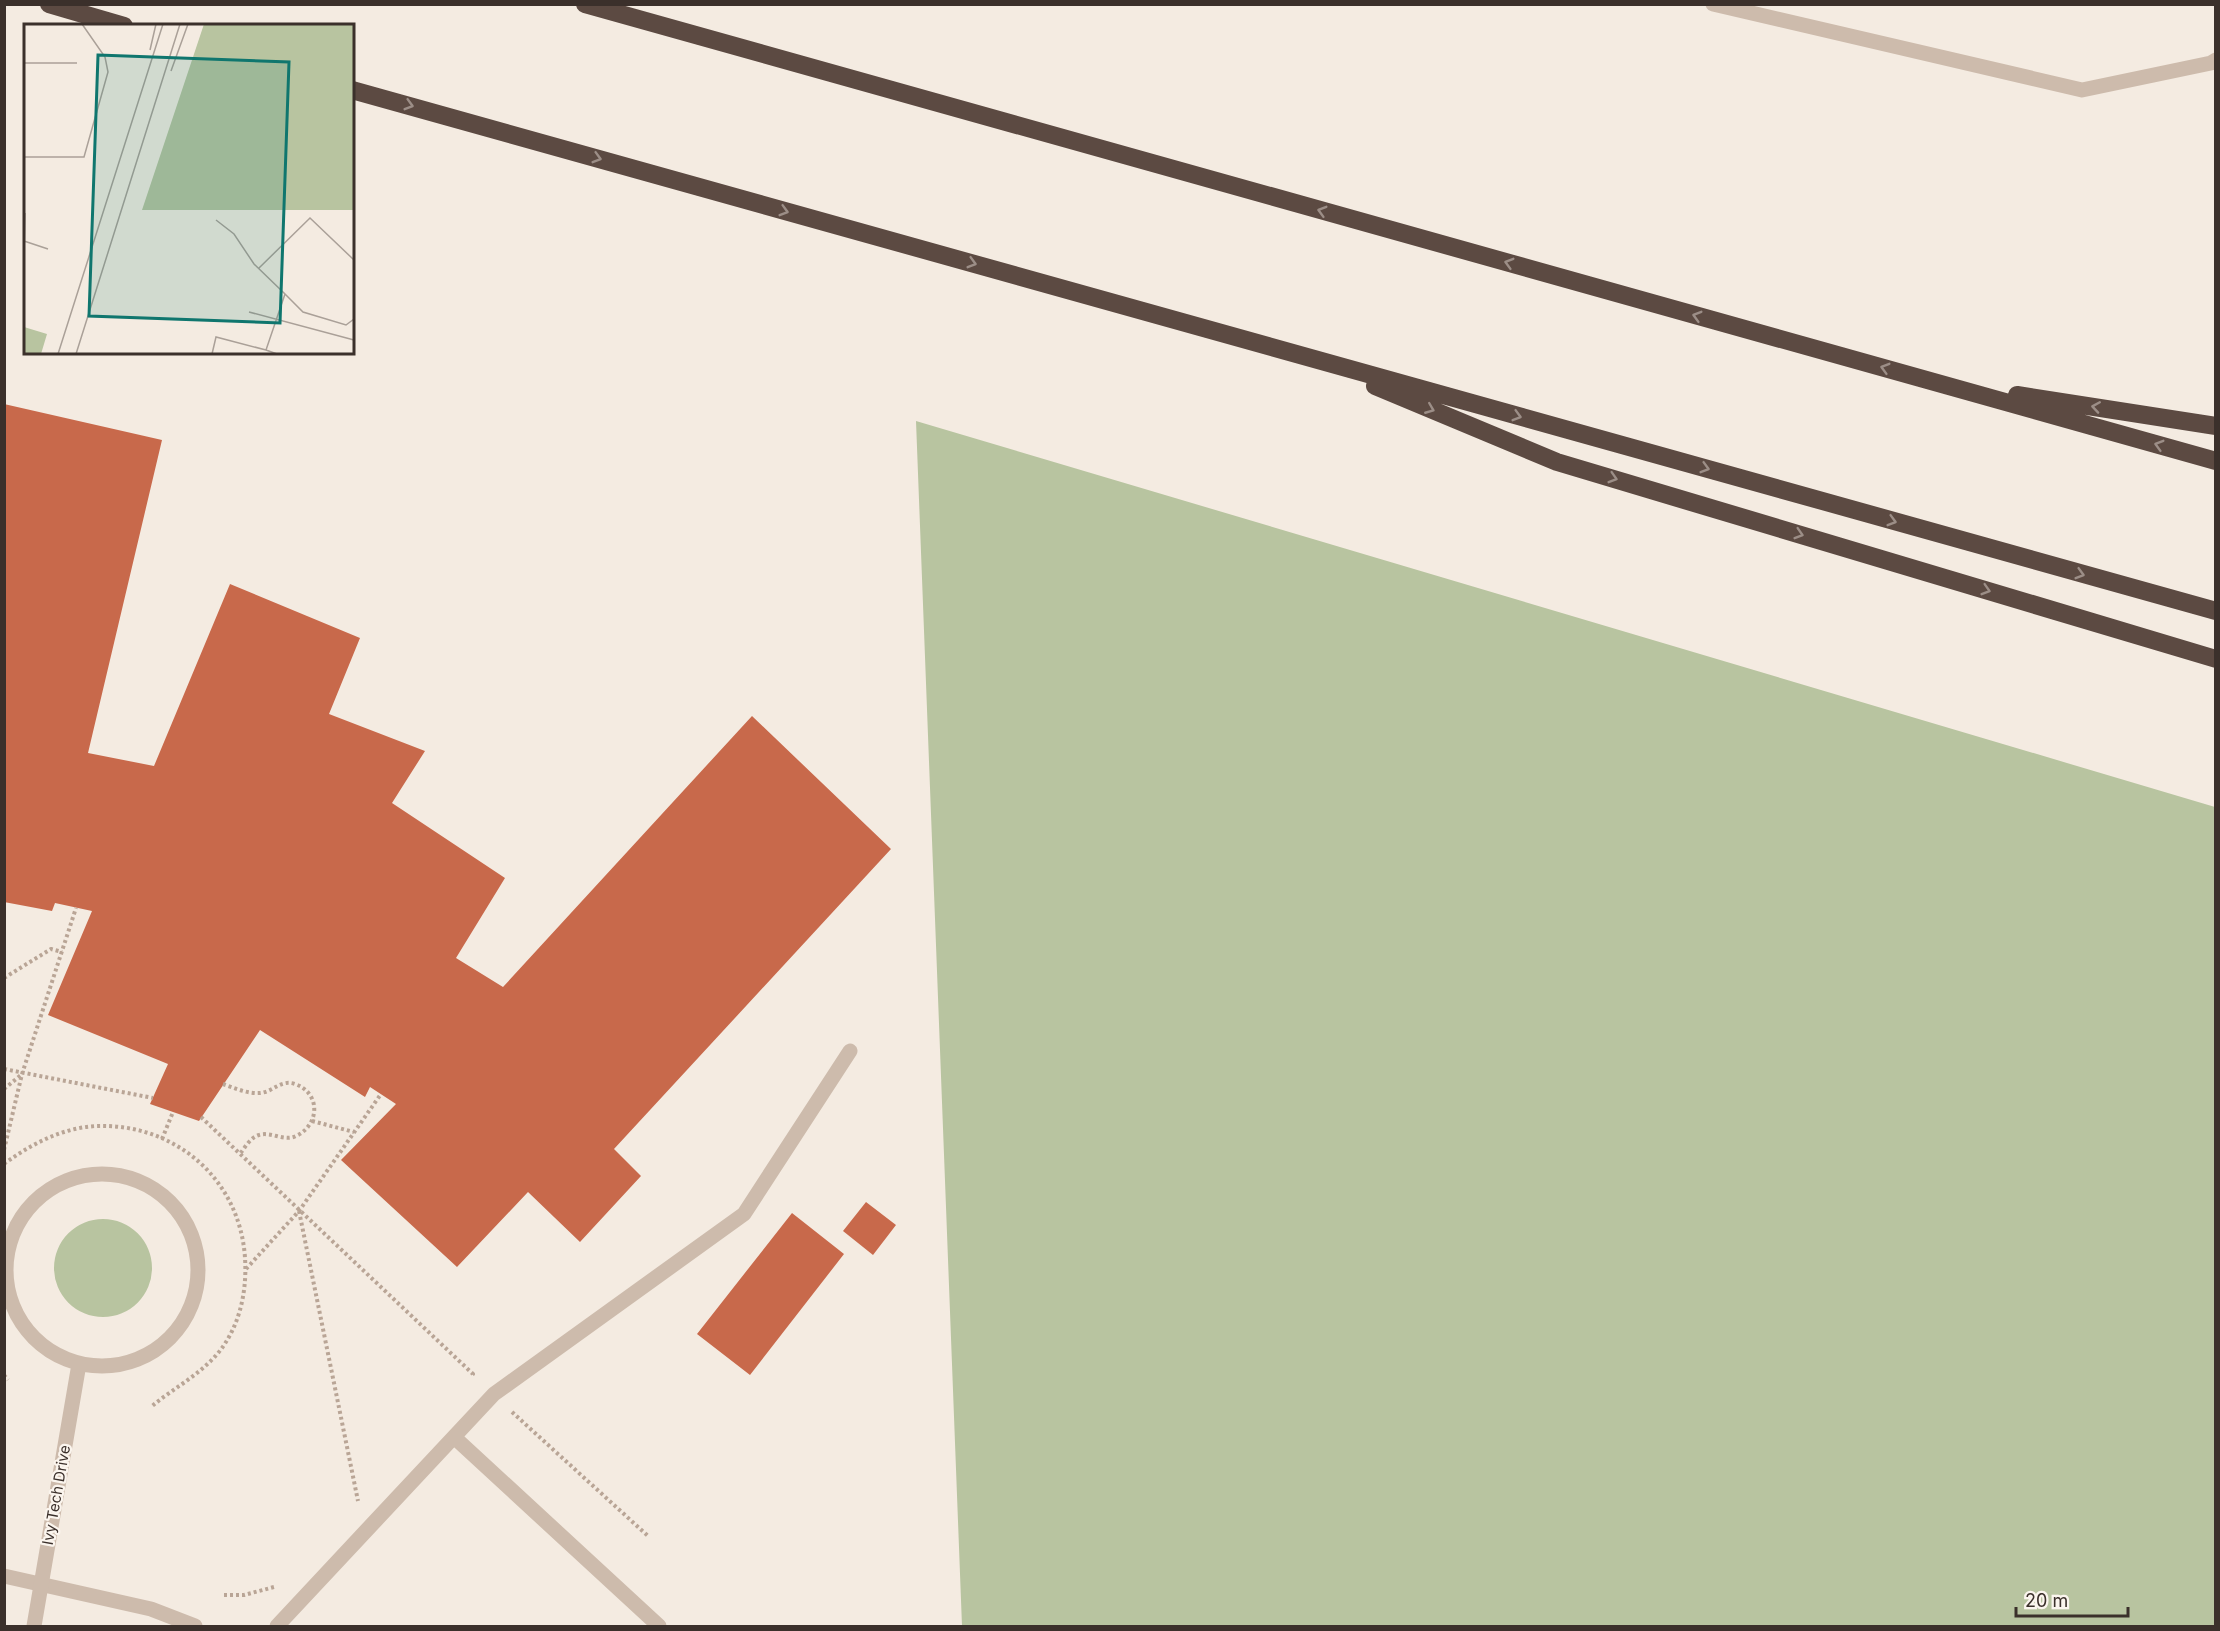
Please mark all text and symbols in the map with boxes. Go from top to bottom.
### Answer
inset map [24,24,354,354]
one-way arrow [404,98,414,111]
one-way arrow [591,151,601,163]
one-way arrow [779,203,789,216]
one-way arrow [1317,206,1328,218]
one-way arrow [966,256,977,268]
one-way arrow [1505,258,1515,271]
one-way arrow [1692,311,1703,323]
one-way arrow [1880,363,1891,375]
one-way arrow [1424,402,1435,414]
one-way arrow [2091,402,2100,414]
one-way arrow [1511,409,1522,421]
one-way arrow [2154,440,2165,452]
one-way arrow [1699,461,1710,473]
one-way arrow [1607,471,1618,483]
one-way arrow [1887,514,1897,526]
one-way arrow [1794,527,1804,539]
one-way arrow [2075,566,2085,579]
one-way arrow [1980,583,1991,595]
street label: Ivy Tech Drive [38,1443,74,1547]
scale bar [2016,1580,2128,1618]
text: 20 m [2025,1590,2068,1611]

